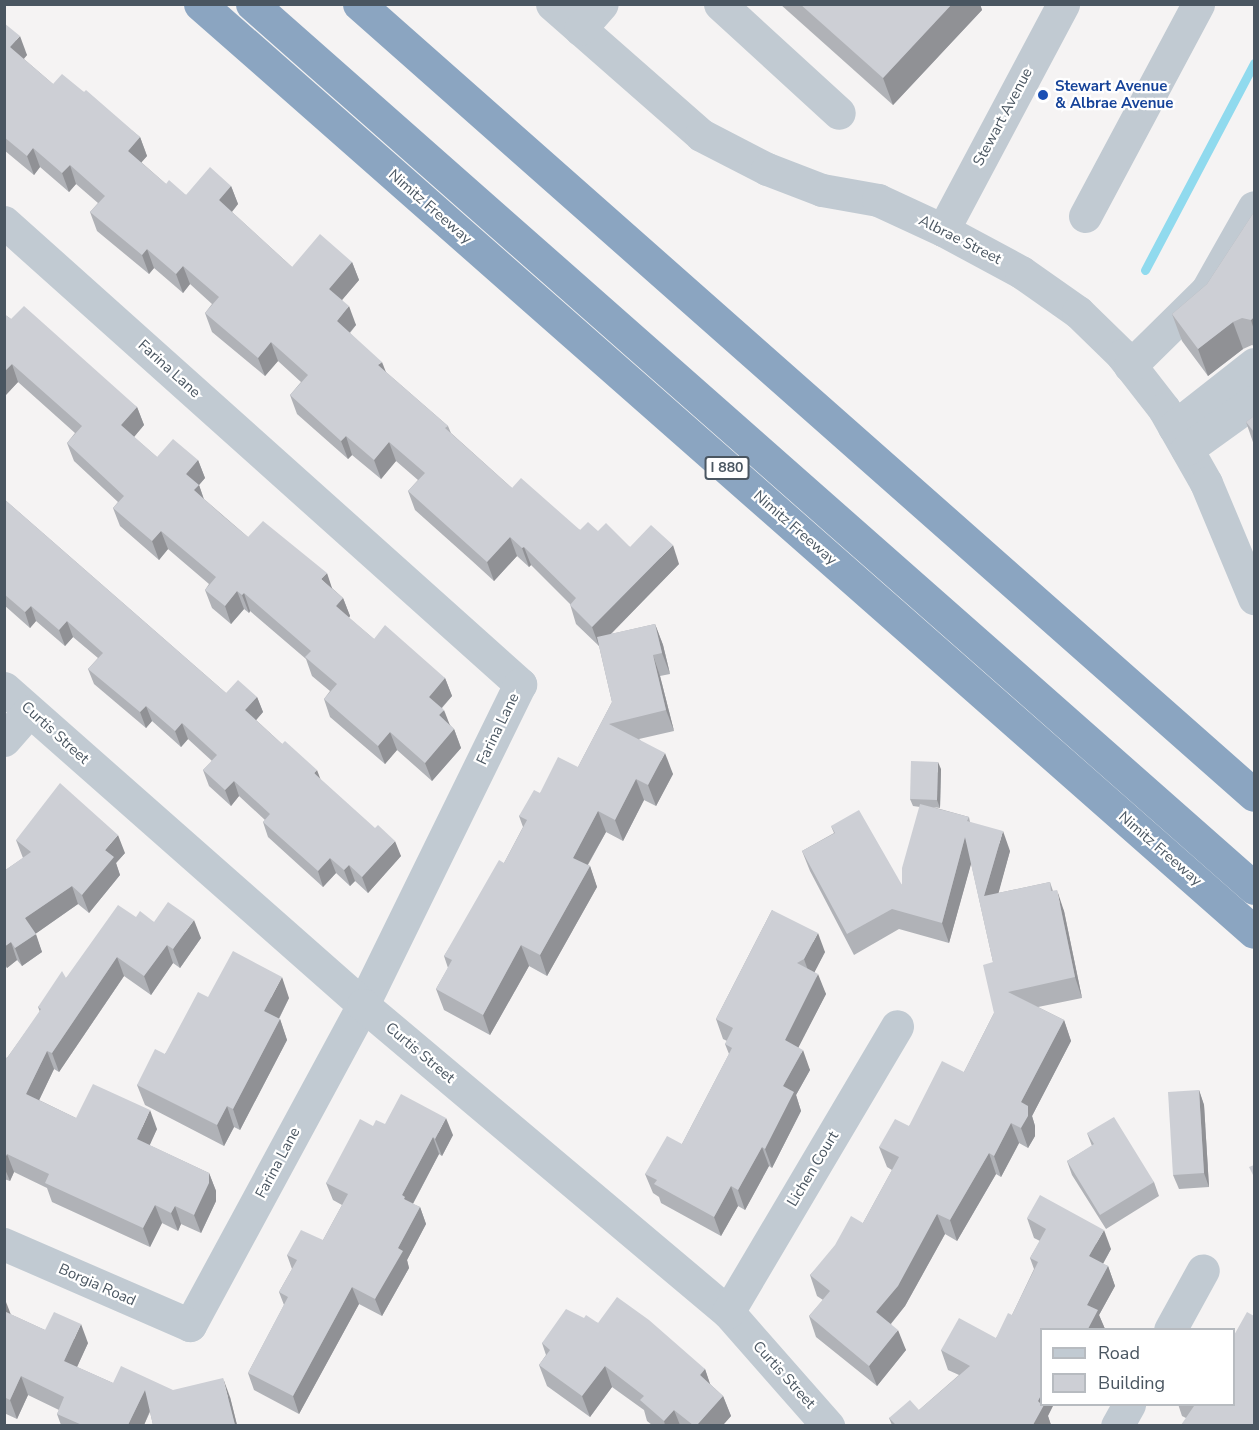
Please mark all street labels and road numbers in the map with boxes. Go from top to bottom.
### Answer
street label: Stewart Avenue [970,65,1036,169]
street label: Nimitz Freeway [385,166,475,248]
street label: Albrae Street [916,212,1004,268]
street label: Farina Lane [134,336,204,402]
road number: I 880 [704,457,750,479]
street label: Nimitz Freeway [750,487,840,569]
street label: Farina Lane [473,690,523,768]
street label: Curtis Street [17,698,93,768]
street label: Nimitz Freeway [1115,808,1205,890]
street label: Curtis Street [382,1019,458,1087]
street label: Farina Lane [252,1124,304,1202]
street label: Lichen Court [783,1128,843,1210]
street label: Borgia Road [56,1260,138,1310]
street label: Curtis Street [749,1337,819,1413]

